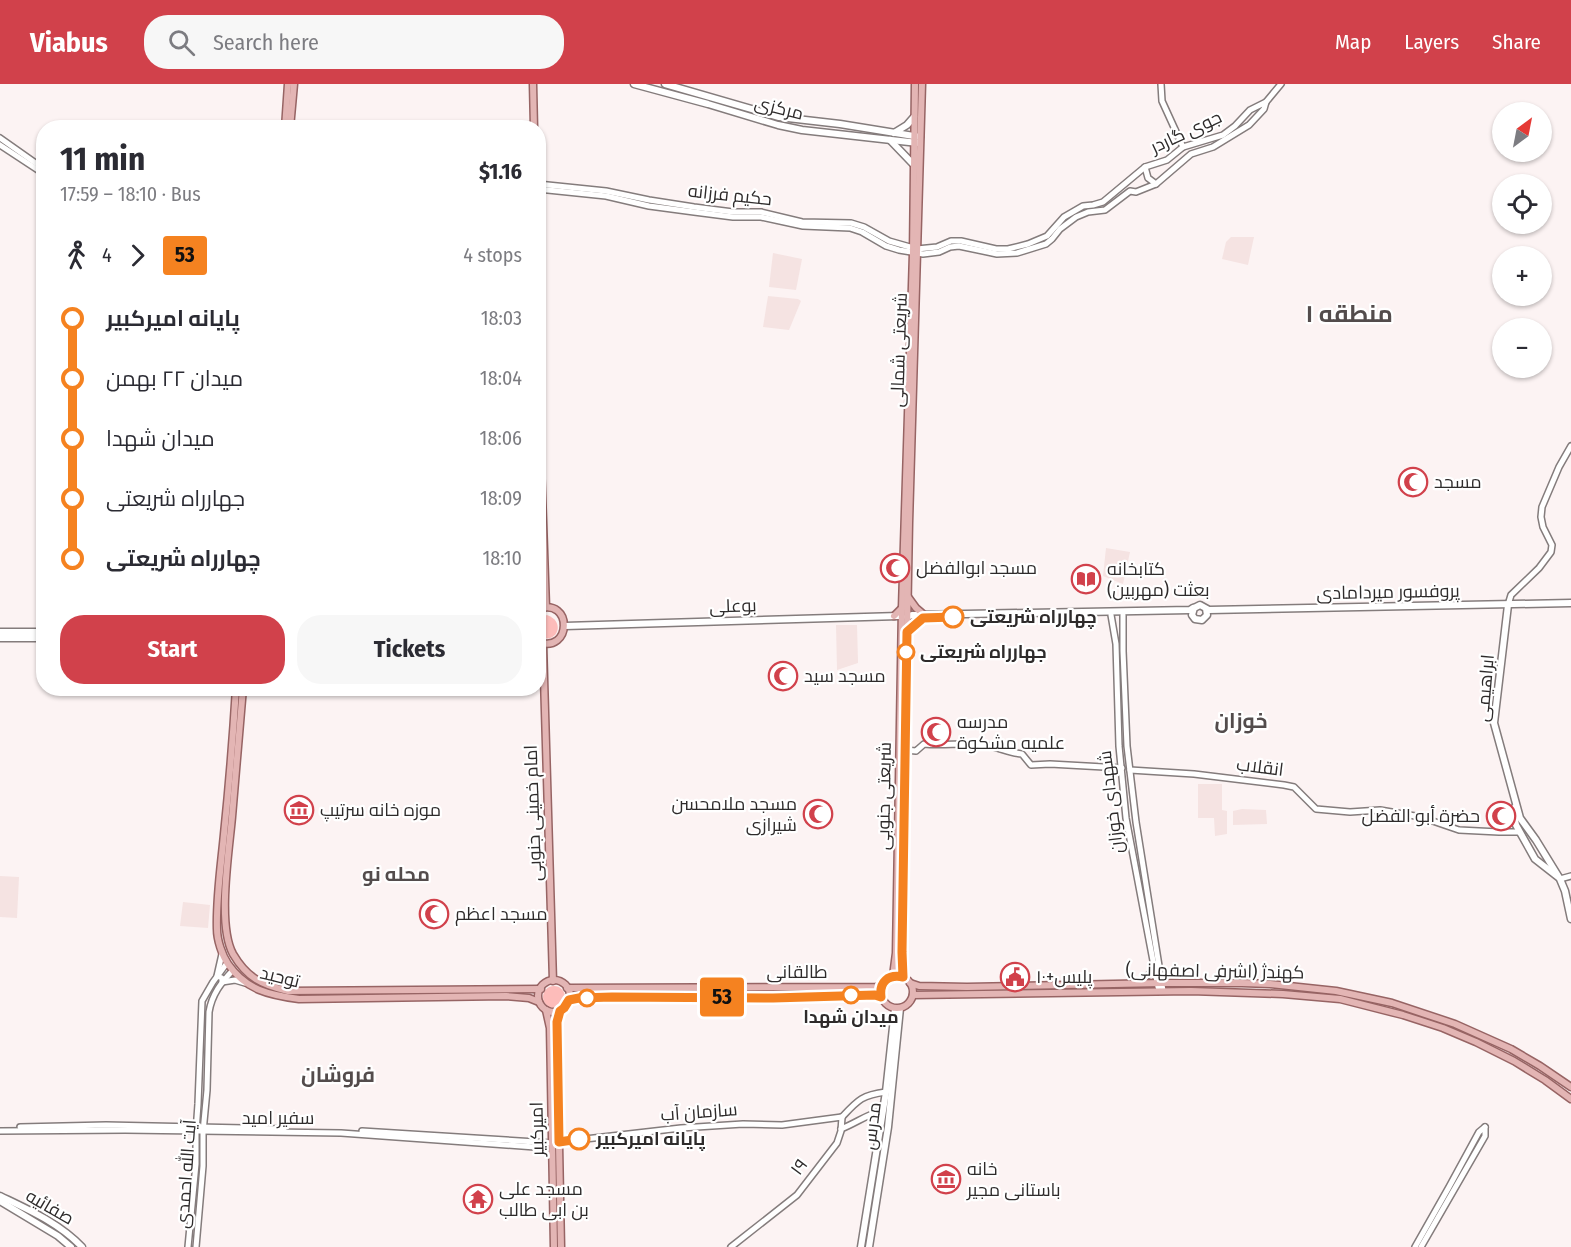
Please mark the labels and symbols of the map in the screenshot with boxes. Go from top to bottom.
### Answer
street label: مرکزی [752,91,806,125]
north arrow [1492,102,1552,162]
street label: جوی گاردر [1146,106,1225,159]
street label: حکیم فرزانه [687,180,773,211]
street label: شریعتی شمالی [886,292,912,408]
district label: منطقه ۱ [1305,300,1393,328]
mosque icon: مسجد [1397,466,1429,498]
place label: مسجد [1434,471,1482,493]
mosque icon: مسجد ابوالفضل [879,552,911,584]
place label: مسجد ابوالفضل [916,557,1037,579]
place label: کتابخانه بعثت (مهربین) [1107,558,1210,601]
library icon: کتابخانه بعثت (مهربین) [1070,563,1102,595]
street label: پروفسور میردامادی [1316,580,1460,605]
street label: بوعلی [709,594,757,618]
marker: چهارراه شریعتی [942,606,964,628]
place label: چهارراه شریعتی [970,606,1097,629]
place label: جهارراه شریعتی [920,641,1047,663]
marker: جهارراه شریعتی [897,643,915,661]
street label: ابراهیمی [1471,653,1499,723]
mosque icon: مسجد سید [767,660,799,692]
place label: مسجد سید [804,665,886,687]
district label: خوزان [1214,708,1268,734]
place label: مدرسه علمیه مشکوة [957,711,1065,754]
mosque icon: مدرسه علمیه مشکوة [920,716,952,748]
street label: شریعتی جنوبی [872,742,896,850]
street label: امام خمینی جنوبی [520,744,547,882]
street label: شهدای خوزان [1094,749,1128,855]
street label: انقلاب [1235,753,1285,781]
place label: مسجد ملامحسن شیرازی [671,793,797,836]
museum icon: موزه خانه سرتیپ [283,794,315,826]
mosque icon: مسجد ملامحسن شیرازی [802,798,834,830]
place label: موزه خانه سرتیپ [320,799,441,822]
mosque icon: حضرة أبو الفضل [1485,800,1517,832]
place label: حضرة أبو الفضل [1362,805,1480,827]
district label: محله نو [362,862,430,886]
mosque icon: مسجد اعظم [418,898,450,930]
place label: مسجد اعظم [455,903,548,926]
street label: کهندژ (اشرفی اصفهانی) [1125,958,1305,984]
street label: توحید [258,961,302,993]
street label: طالقانی [766,961,828,983]
public building icon: پلیس+۱۰ [999,961,1031,993]
place label: پلیس+۱۰ [1036,966,1093,989]
line badge: 53 [695,978,749,1016]
marker: میدان شهدا [842,986,860,1004]
unlabelled marker [578,989,596,1007]
place label: میدان شهدا [803,1006,899,1028]
district label: فروشان [301,1062,375,1088]
street label: سازمان آب [660,1098,738,1126]
street label: مدرس [858,1101,886,1151]
street label: امیرکبیر [526,1102,548,1157]
street label: سفیر امید [242,1107,314,1129]
street label: آیت الله احمدی [170,1118,201,1229]
marker: پایانه امیرکبیر [568,1128,590,1150]
place label: پایانه امیرکبیر [595,1128,706,1151]
street label: ۱۹ [786,1154,812,1180]
place label: خانه باستانی مجیر [966,1158,1061,1201]
museum icon: خانه باستانی مجیر [930,1163,962,1195]
place label: مسجد علی بن ابی طالب [499,1178,589,1221]
temple icon: مسجد علی بن ابی طالب [462,1183,494,1215]
street label: صفائیه [22,1184,78,1230]

